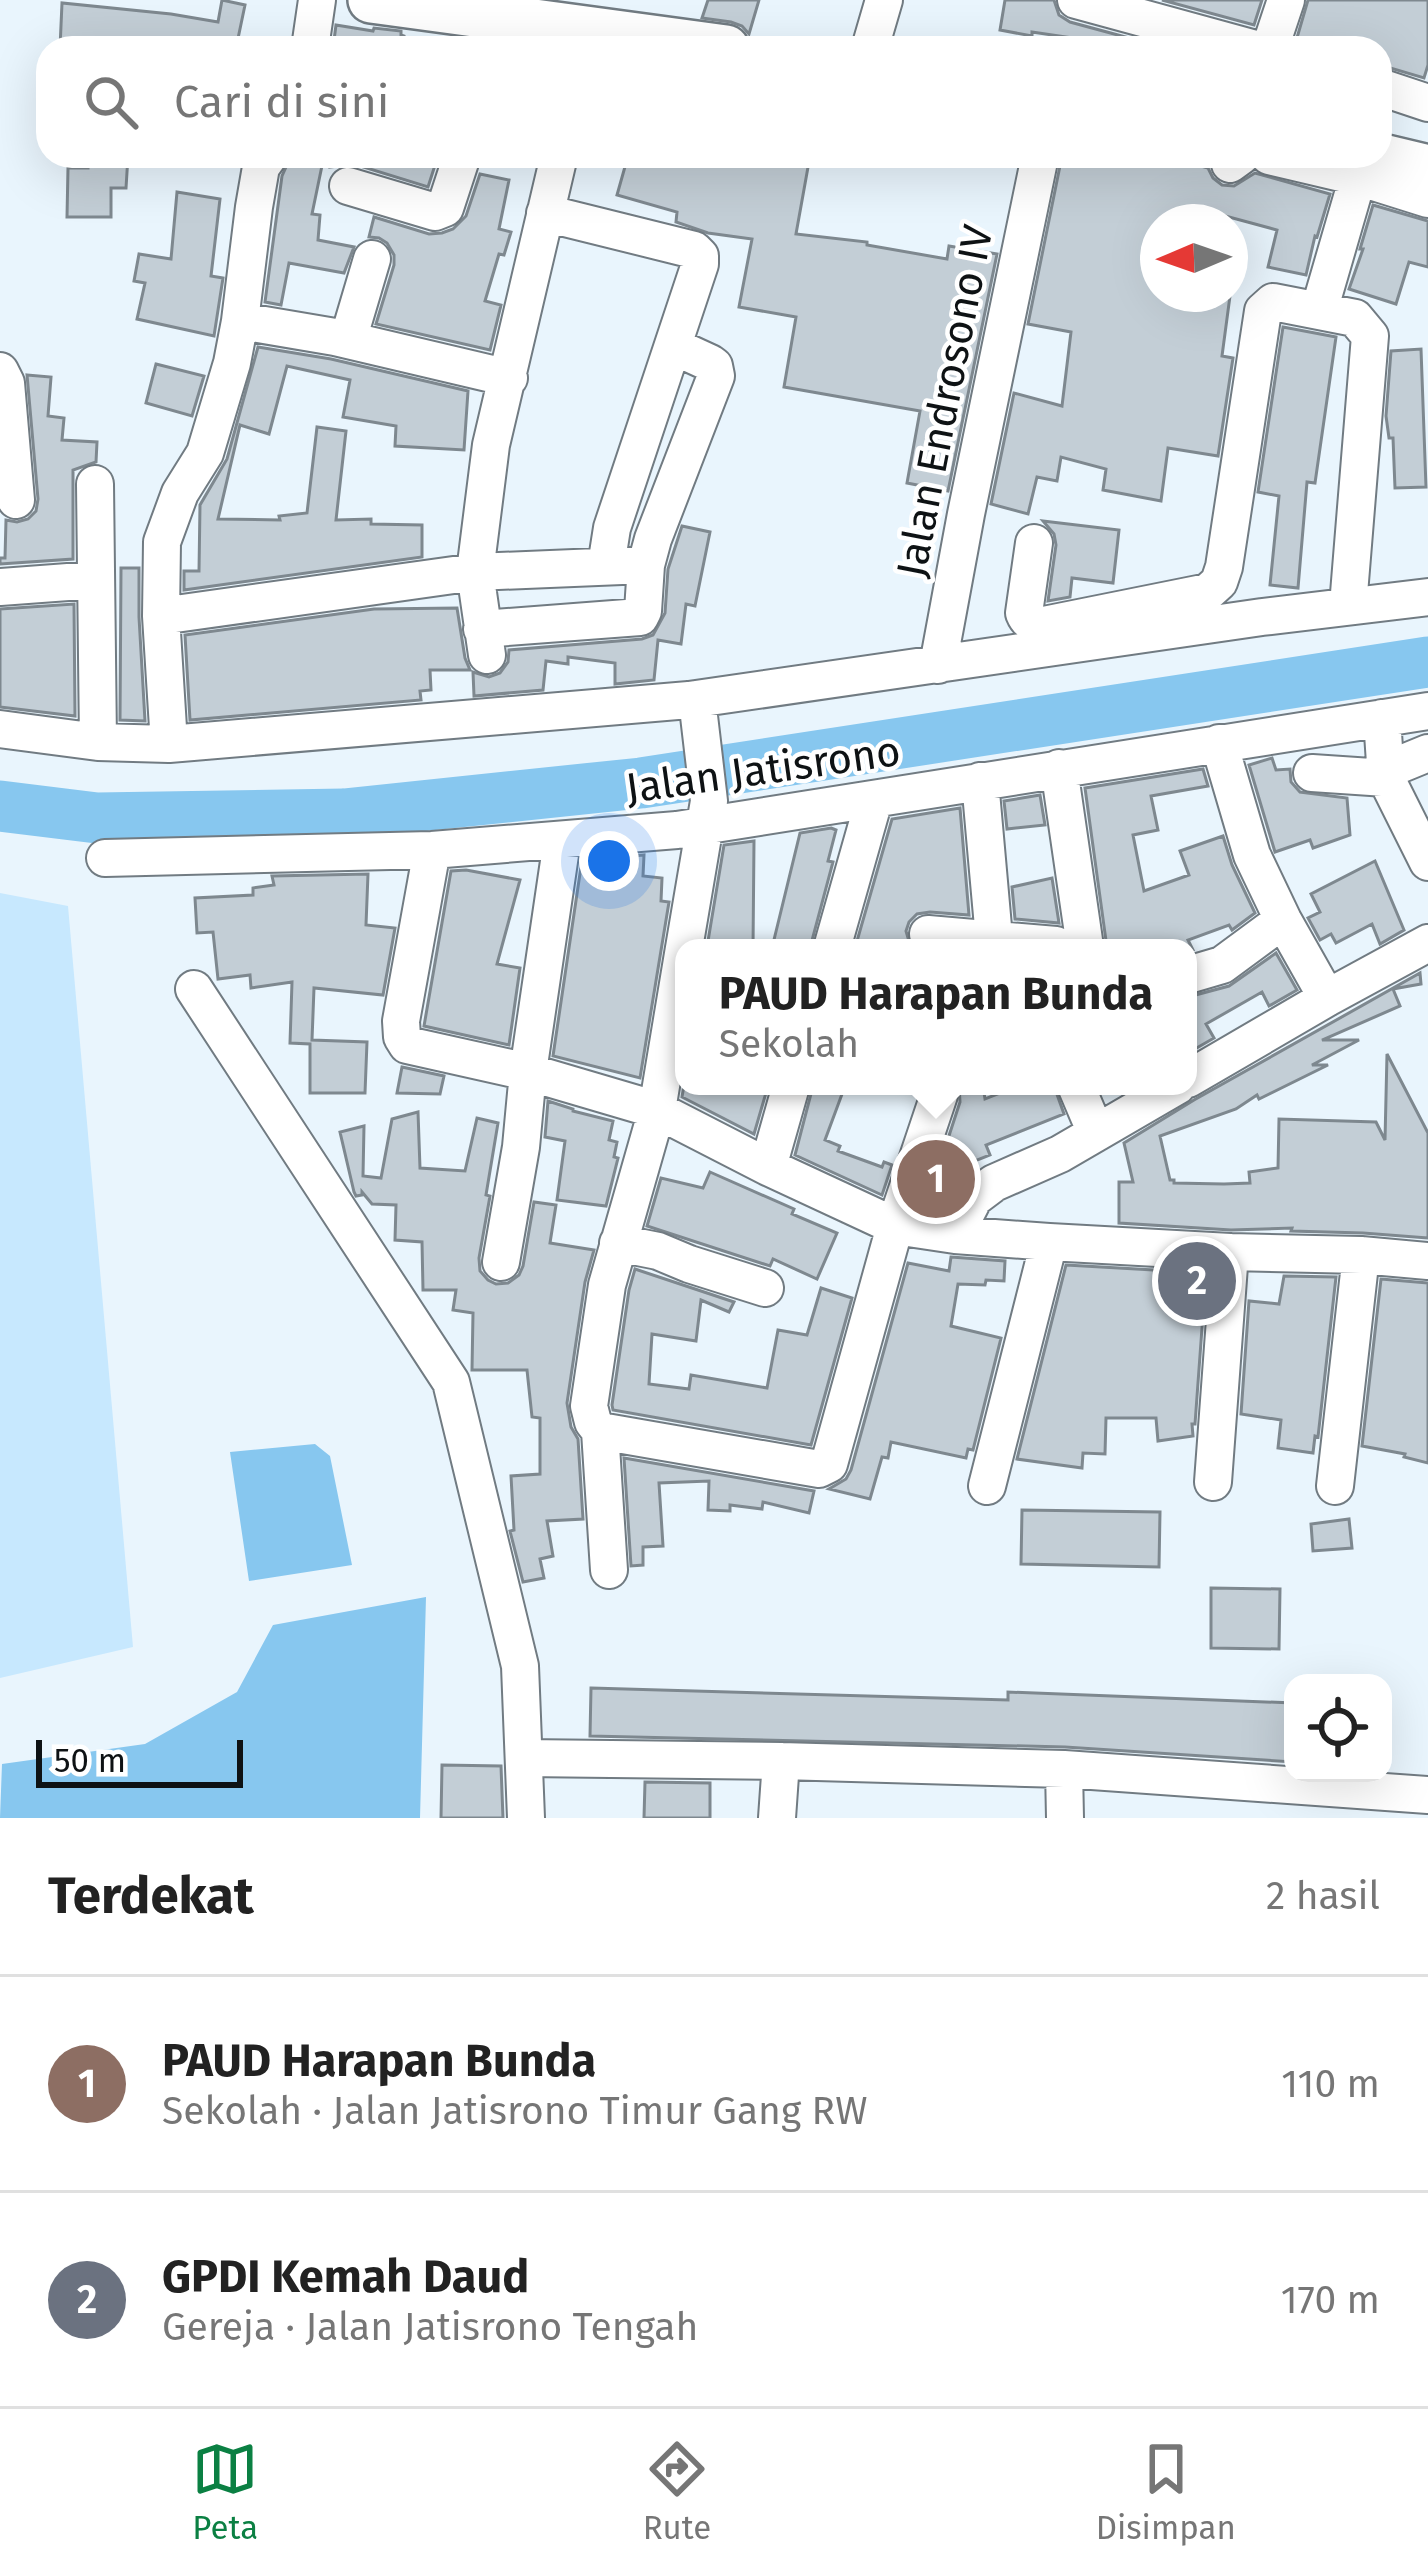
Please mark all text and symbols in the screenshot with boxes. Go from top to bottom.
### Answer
search box [36,36,1392,168]
icon: search [78,69,144,135]
text: Cari di sini [174,75,390,129]
north arrow [1140,204,1248,312]
street label: Jalan Endrosono IV [886,220,1004,581]
street label: Jalan Jatisrono [623,726,904,814]
your location [579,831,639,891]
popup [675,939,1197,1095]
text: PAUD Harapan Bunda [719,967,1153,1021]
text: Sekolah [719,1021,859,1067]
pin: 1 [897,1134,975,1224]
pin: 2 [1158,1236,1236,1326]
map controls [1284,1674,1392,1782]
button: locate [1284,1674,1392,1782]
scale bar [36,1734,243,1787]
text: 50 m [54,1741,126,1781]
text: Terdekat [48,1865,254,1927]
text: 2 hasil [1266,1873,1380,1919]
text: PAUD Harapan Bunda [162,2034,596,2088]
text: 1 [78,2061,96,2107]
text: 110 m [1281,2061,1380,2107]
text: Sekolah · Jalan Jatisrono Timur Gang RW [162,2088,867,2134]
text: GPDI Kemah Daud [162,2250,529,2304]
text: 2 [77,2277,97,2323]
text: 170 m [1281,2277,1380,2323]
text: Gereja · Jalan Jatisrono Tengah [162,2304,698,2350]
tab: Peta [192,2436,258,2548]
tab: Rute [643,2436,711,2548]
tab: Disimpan [1096,2436,1236,2548]

